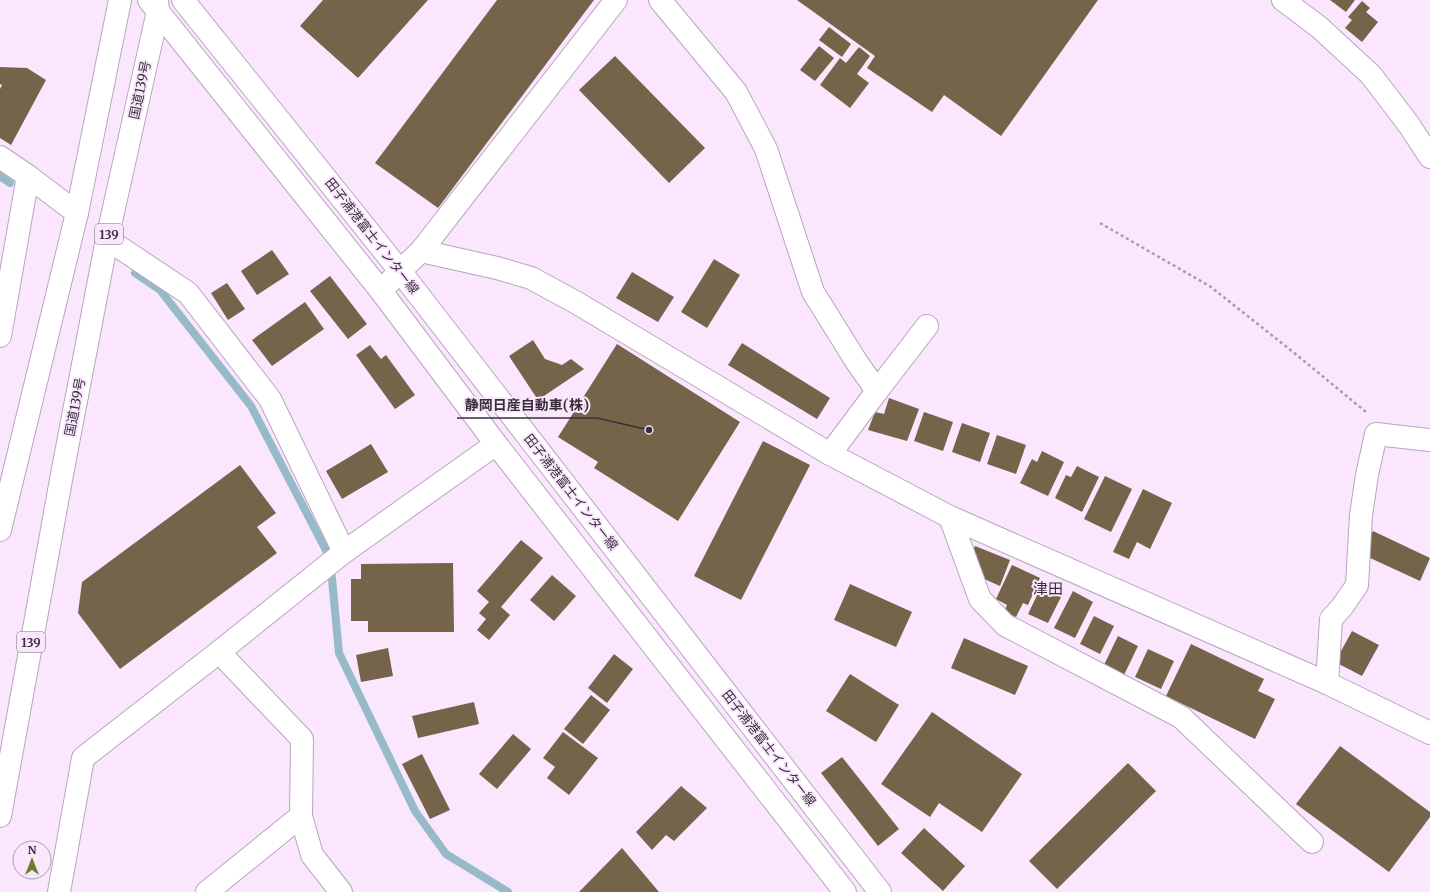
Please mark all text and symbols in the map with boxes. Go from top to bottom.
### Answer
street label: 国道139号 [126,59,154,121]
street label: 田子浦港富士インター線 [321,174,423,298]
road number: 139 [95,224,123,244]
street label: 国道139号 [61,376,89,438]
callout: 静岡日産自動車(株) [457,392,597,418]
text: 静岡日産自動車(株) [465,396,589,414]
street label: 田子浦港富士インター線 [520,430,622,554]
district label: 津田 [1033,579,1063,598]
road number: 139 [17,632,45,652]
street label: 田子浦港富士インター線 [718,686,820,810]
north arrow [12,840,52,880]
text: N [28,843,37,857]

